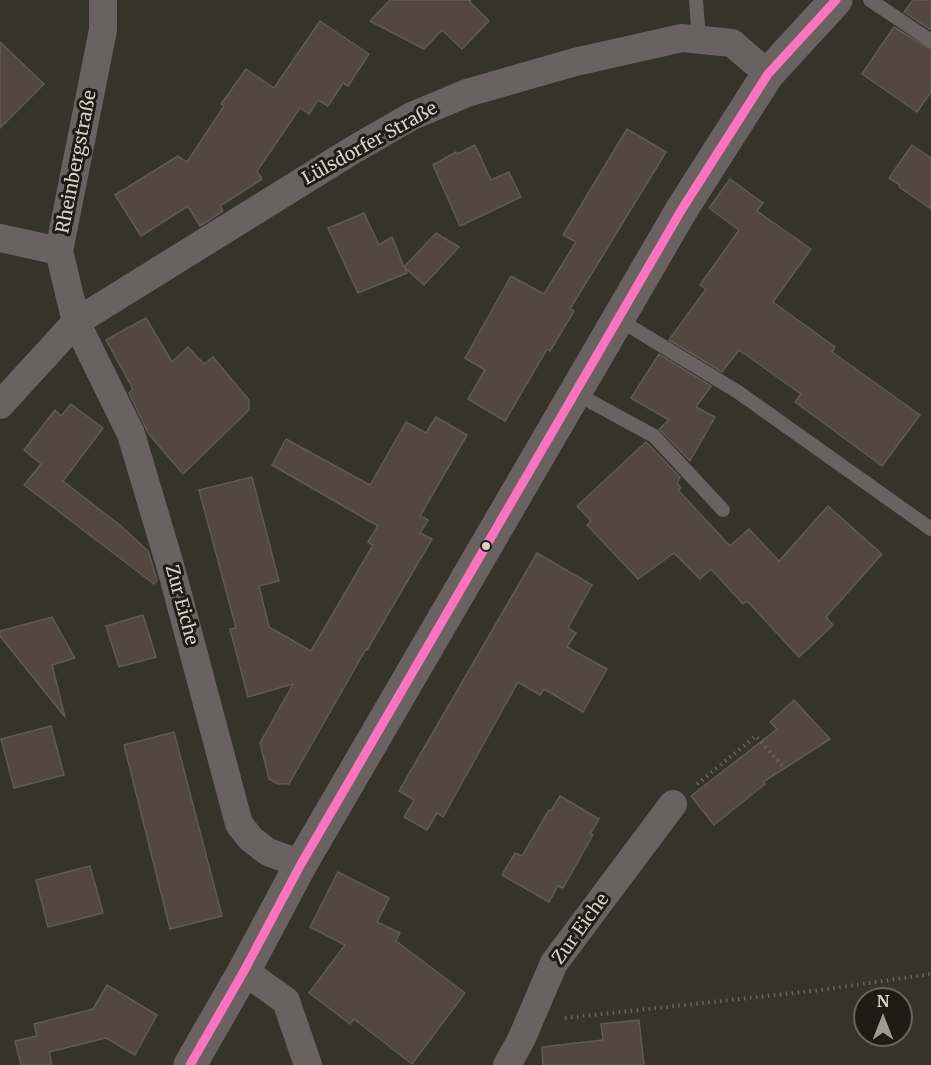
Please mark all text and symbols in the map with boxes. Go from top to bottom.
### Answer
street label: Rheinbergstraße [53,89,101,235]
street label: Lülsdorfer Straße [299,98,441,190]
unlabelled marker [480,540,492,552]
street label: Zur Eiche [160,563,202,647]
street label: Zur Eiche [548,889,614,969]
north arrow [853,987,913,1047]
text: N [877,991,889,1011]

